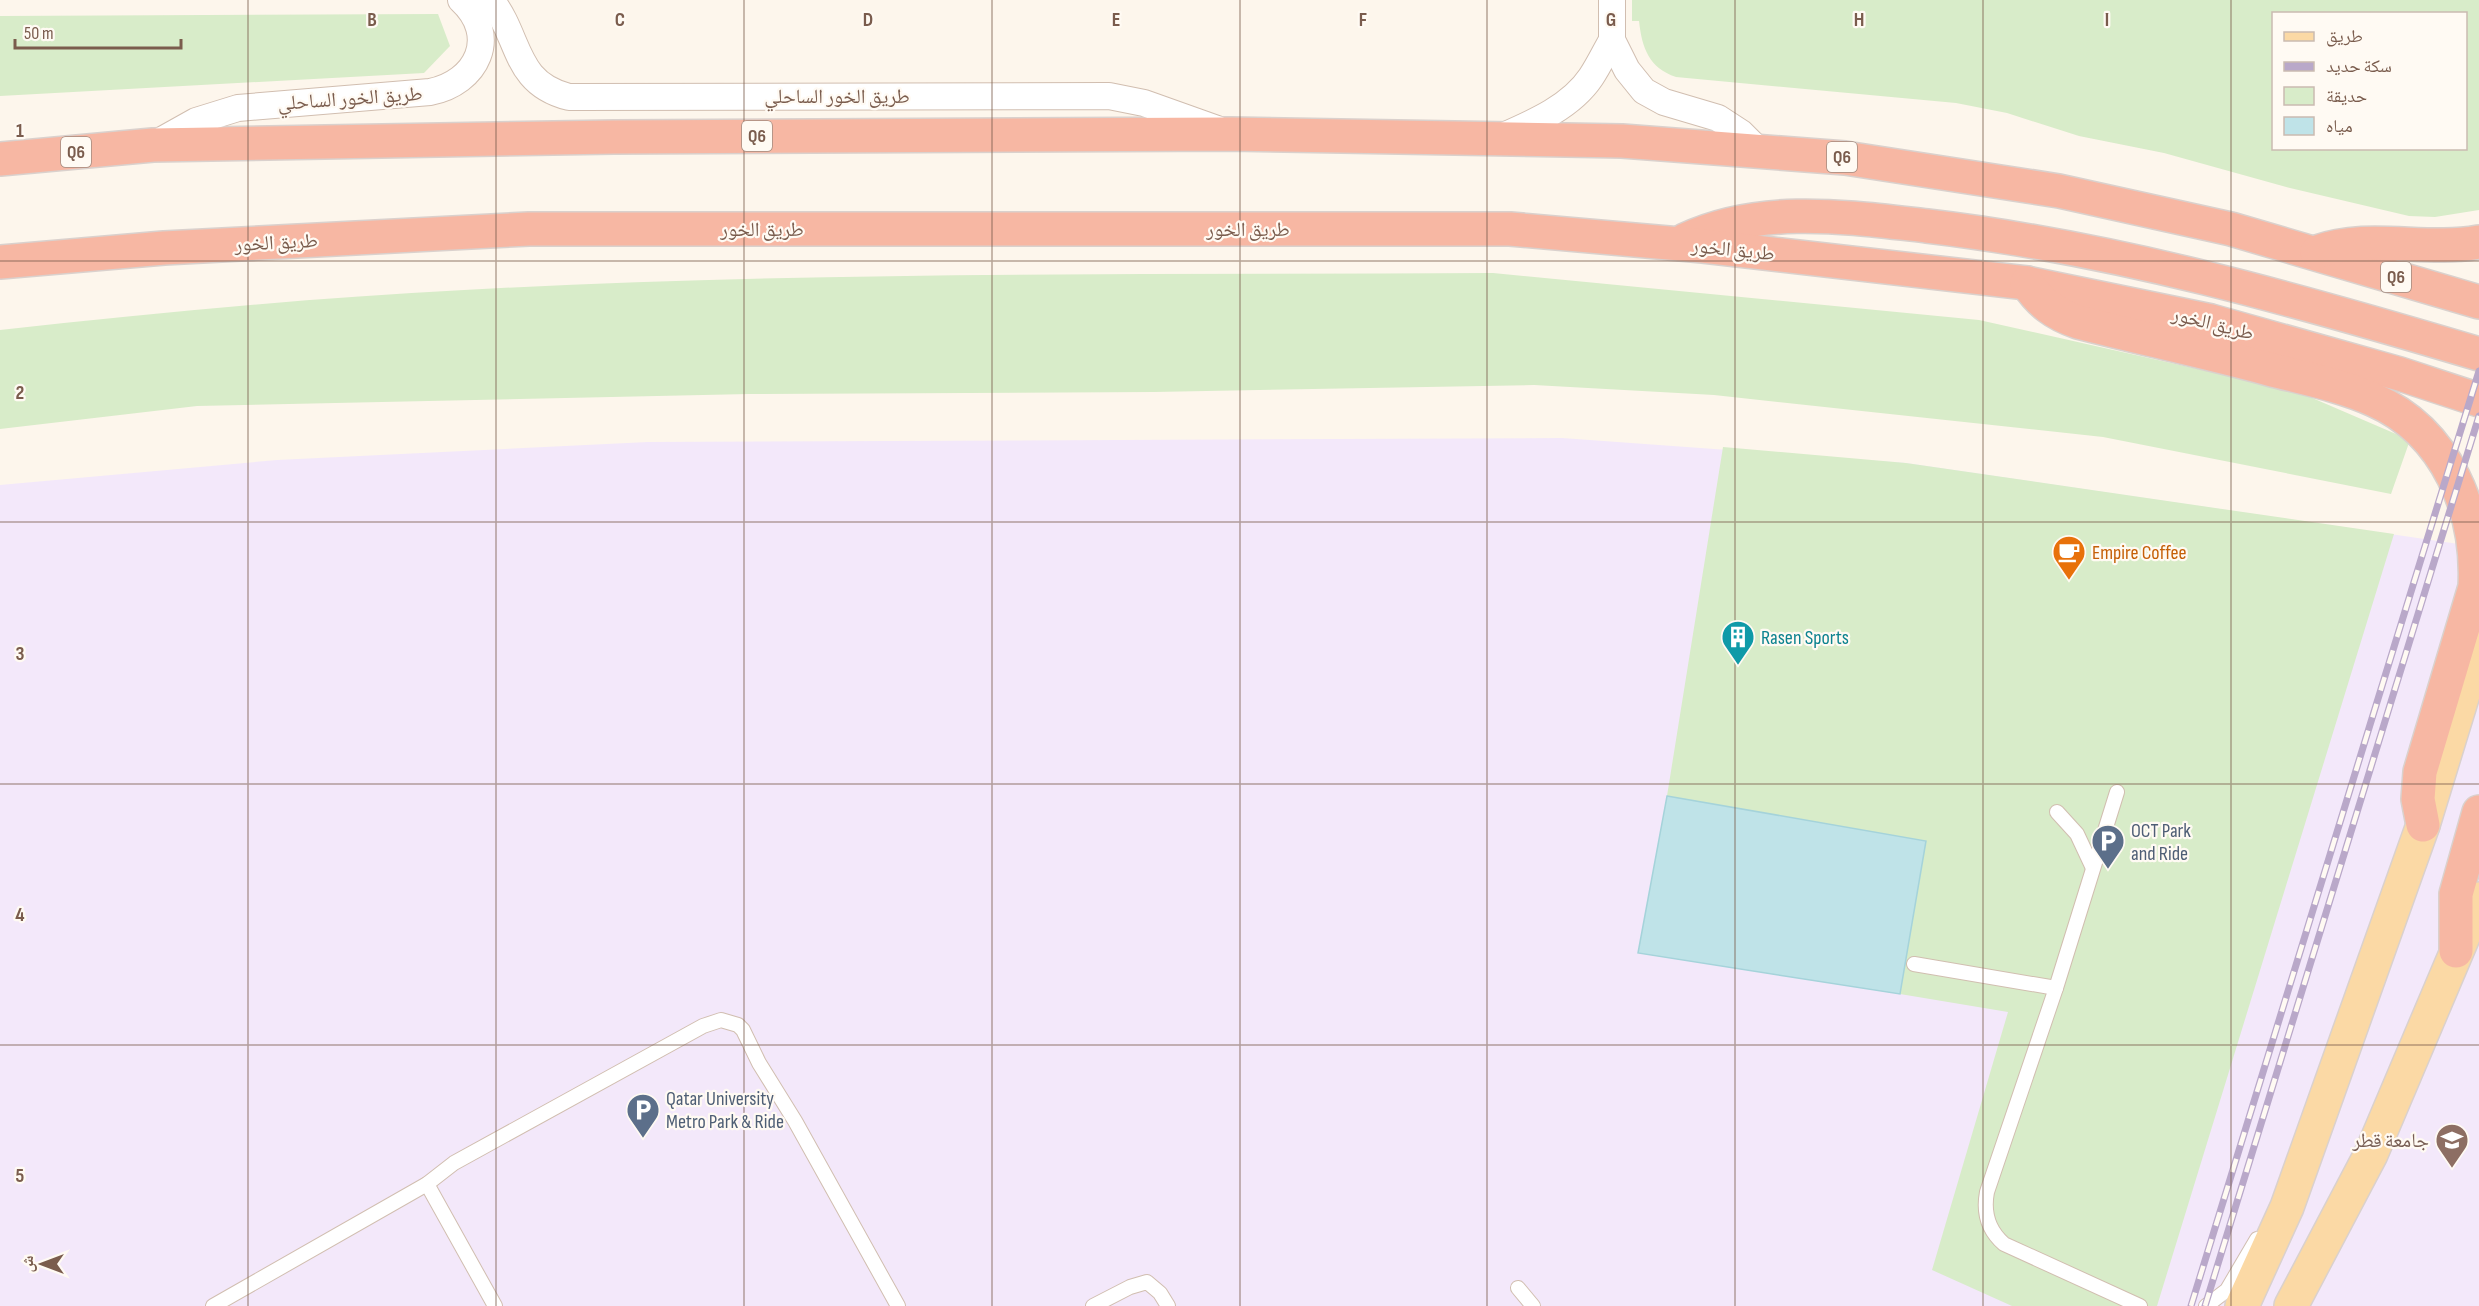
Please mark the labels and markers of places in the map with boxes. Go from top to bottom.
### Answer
cafe icon: Empire Coffee [2051,534,2087,581]
place label: Empire Coffee [2092,541,2187,565]
building icon: Rasen Sports [1720,619,1756,666]
place label: Rasen Sports [1761,626,1849,650]
place label: OCT Park and Ride [2131,819,2191,866]
parking icon: OCT Park and Ride [2090,823,2126,870]
place label: Qatar University Metro Park & Ride [666,1087,784,1134]
parking icon: Qatar University Metro Park & Ride [625,1092,661,1139]
school or university icon: جامعة قطر [2434,1122,2470,1169]
place label: جامعة قطر [2352,1129,2429,1153]

